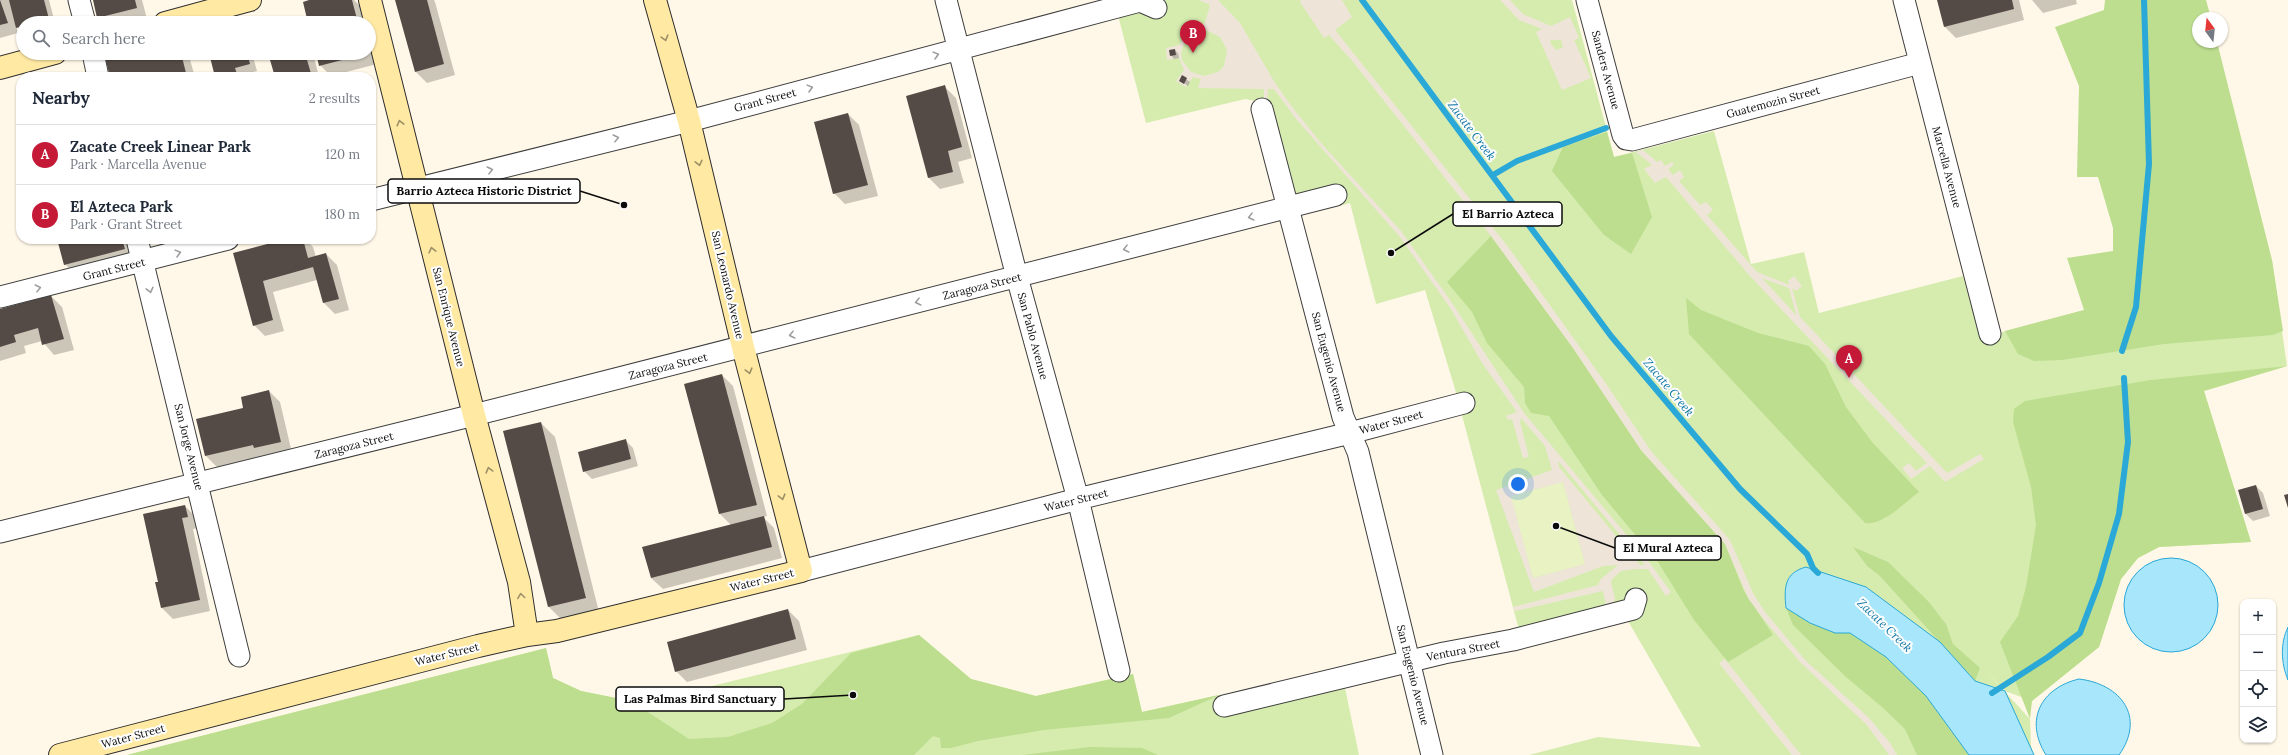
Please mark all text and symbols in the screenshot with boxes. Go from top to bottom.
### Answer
north arrow [2192,12,2228,48]
search box [16,16,376,60]
pin: B [1180,20,1206,53]
icon: search [30,27,52,49]
text: Search here [62,29,145,48]
street label: Sanders Avenue [1589,29,1623,111]
one-way arrow [660,34,669,41]
one-way arrow [932,51,939,60]
street label: Guatemozin Street [1725,83,1822,121]
street label: Grant Street [732,85,798,115]
one-way arrow [807,85,813,93]
text: Nearby [32,87,90,109]
text: 2 results [309,90,360,107]
water label: Zacate Creek [1445,97,1499,163]
one-way arrow [397,120,405,127]
street label: Marcella Avenue [1929,125,1965,209]
one-way arrow [613,135,620,143]
text: Zacate Creek Linear Park [70,137,251,156]
text: A [41,146,49,163]
text: 120 m [325,146,360,163]
text: Park · Marcella Avenue [70,156,207,173]
one-way arrow [694,160,702,166]
one-way arrow [487,166,493,174]
callout: Barrio Azteca Historic District [388,179,580,203]
text: Barrio Azteca Historic District [396,183,573,198]
text: El Azteca Park [70,197,173,216]
callout: El Barrio Azteca [1453,202,1562,226]
text: B [41,206,49,223]
text: 180 m [325,206,360,223]
text: El Barrio Azteca [1462,206,1555,221]
one-way arrow [1248,212,1255,221]
text: Park · Grant Street [70,216,182,233]
street label: San Leonardo Avenue [709,230,747,340]
one-way arrow [1122,245,1129,253]
one-way arrow [428,246,436,253]
one-way arrow [174,249,181,257]
street label: Grant Street [81,254,147,283]
street label: San Enrique Avenue [430,266,468,368]
street label: Zaragoza Street [941,269,1024,303]
one-way arrow [35,284,41,292]
one-way arrow [145,287,153,294]
street label: San Pablo Avenue [1015,291,1051,381]
one-way arrow [915,298,921,306]
street label: San Eugenio Avenue [1309,310,1349,414]
one-way arrow [789,330,795,338]
pin: A [1836,345,1862,378]
street label: Zaragoza Street [627,349,710,383]
water label: Zacate Creek [1641,355,1697,419]
one-way arrow [744,367,753,374]
street label: San Jorge Avenue [171,402,207,492]
street label: Water Street [1358,407,1425,437]
street label: Zaragoza Street [313,428,396,462]
one-way arrow [485,467,494,474]
your location [1508,474,1528,494]
street label: Water Street [1043,485,1110,515]
one-way arrow [777,493,786,500]
callout: El Mural Azteca [1615,536,1721,560]
text: El Mural Azteca [1623,540,1714,555]
street label: Water Street [729,565,796,595]
one-way arrow [517,593,526,599]
water label: Zacate Creek [1854,595,1916,655]
map controls [2240,599,2276,743]
button: + [2240,599,2276,635]
street label: San Eugenio Avenue [1394,623,1432,727]
button: − [2240,635,2276,671]
street label: Ventura Street [1424,636,1502,664]
street label: Water Street [414,639,481,669]
button: locate [2240,671,2276,707]
callout: Las Palmas Bird Sanctuary [616,687,784,711]
text: Las Palmas Bird Sanctuary [624,691,777,706]
button: layers [2240,707,2276,743]
street label: Water Street [100,721,167,751]

